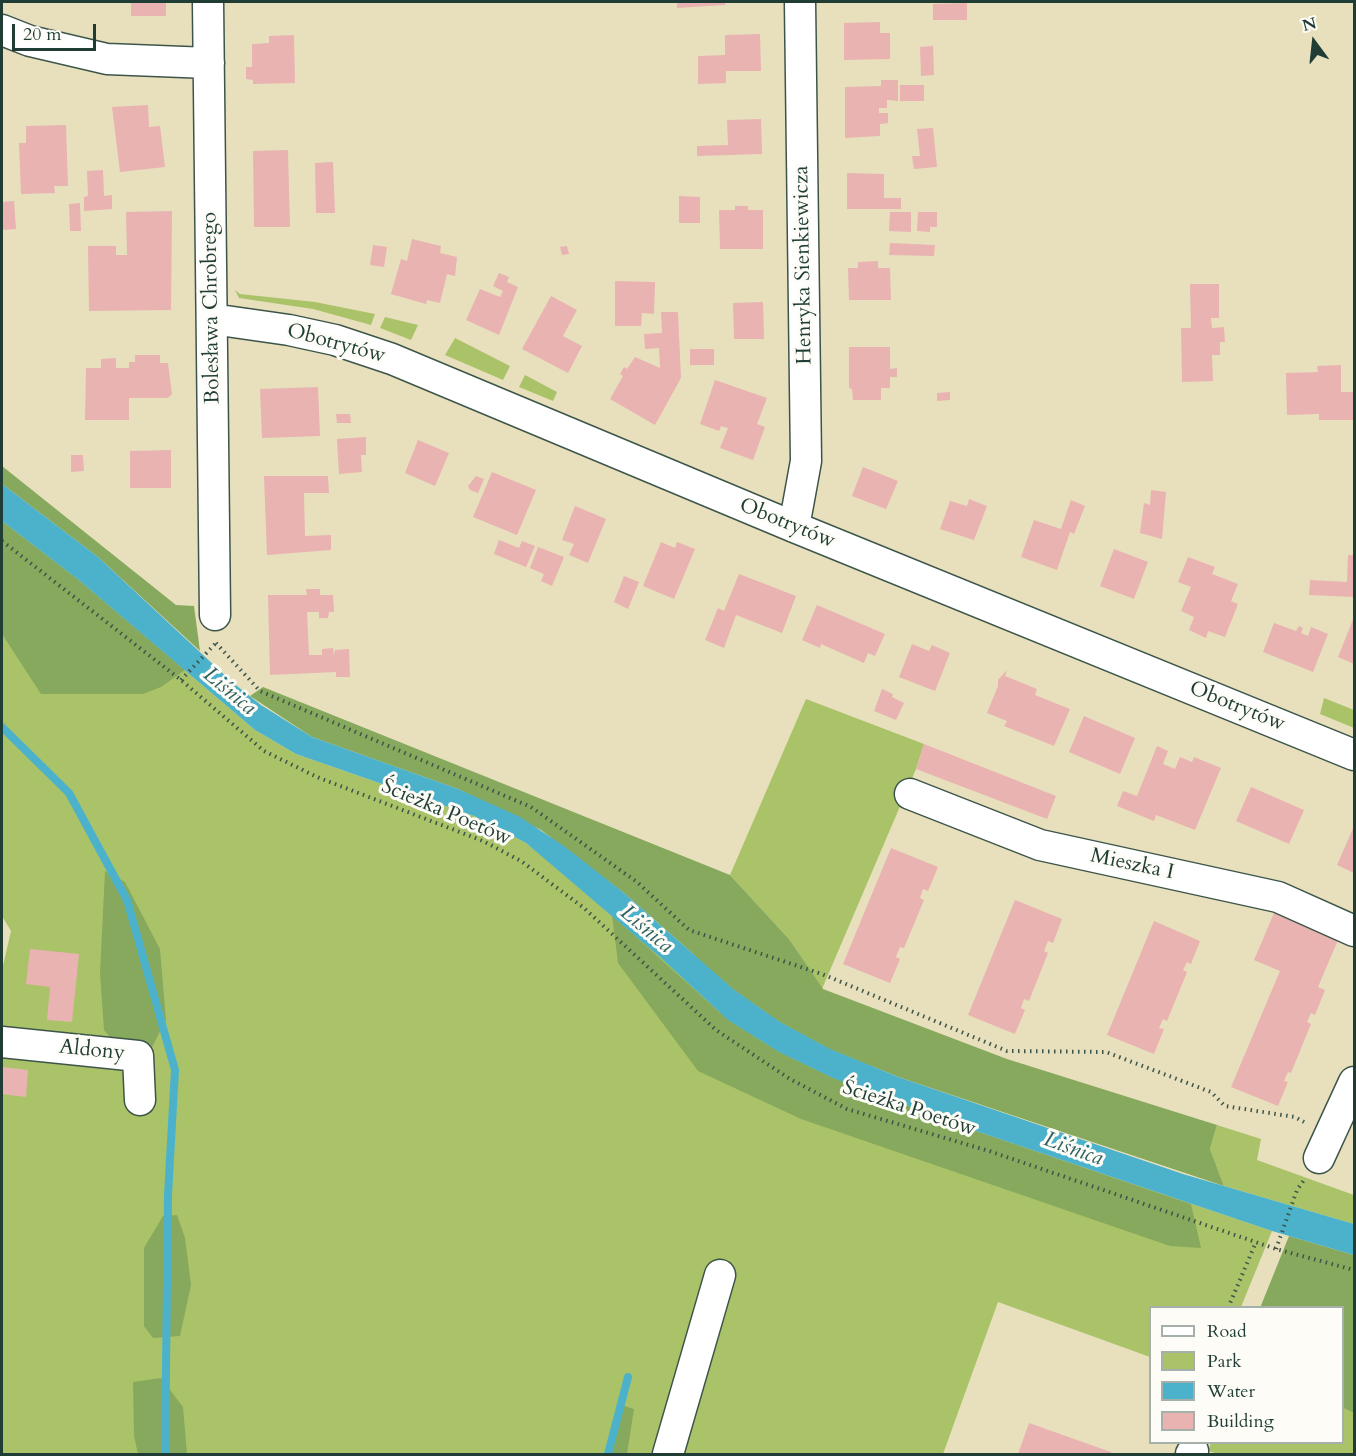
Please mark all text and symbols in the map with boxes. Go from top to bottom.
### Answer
scale bar [15,12,99,50]
north arrow [1284,12,1344,72]
text: N [1300,12,1319,37]
text: 20 m [23,22,62,47]
street label: Henryka Sienkiewicza [790,165,818,365]
street label: Bolesława Chrobrego [198,212,226,404]
street label: Obotrytów [284,319,388,369]
street label: Obotrytów [735,493,839,555]
water label: Liśnica [197,662,261,722]
street label: Obotrytów [1185,676,1289,738]
street label: Ścieżka Poetów [377,774,515,852]
street label: Mieszka I [1088,844,1176,886]
water label: Liśnica [614,900,678,960]
street label: Aldony [58,1035,126,1067]
street label: Ścieżka Poetów [839,1076,979,1142]
water label: Liśnica [1040,1127,1106,1173]
legend [1149,1306,1344,1444]
text: Road [1207,1319,1247,1344]
text: Park [1207,1349,1242,1374]
text: Water [1207,1379,1255,1404]
text: Building [1207,1409,1274,1434]

